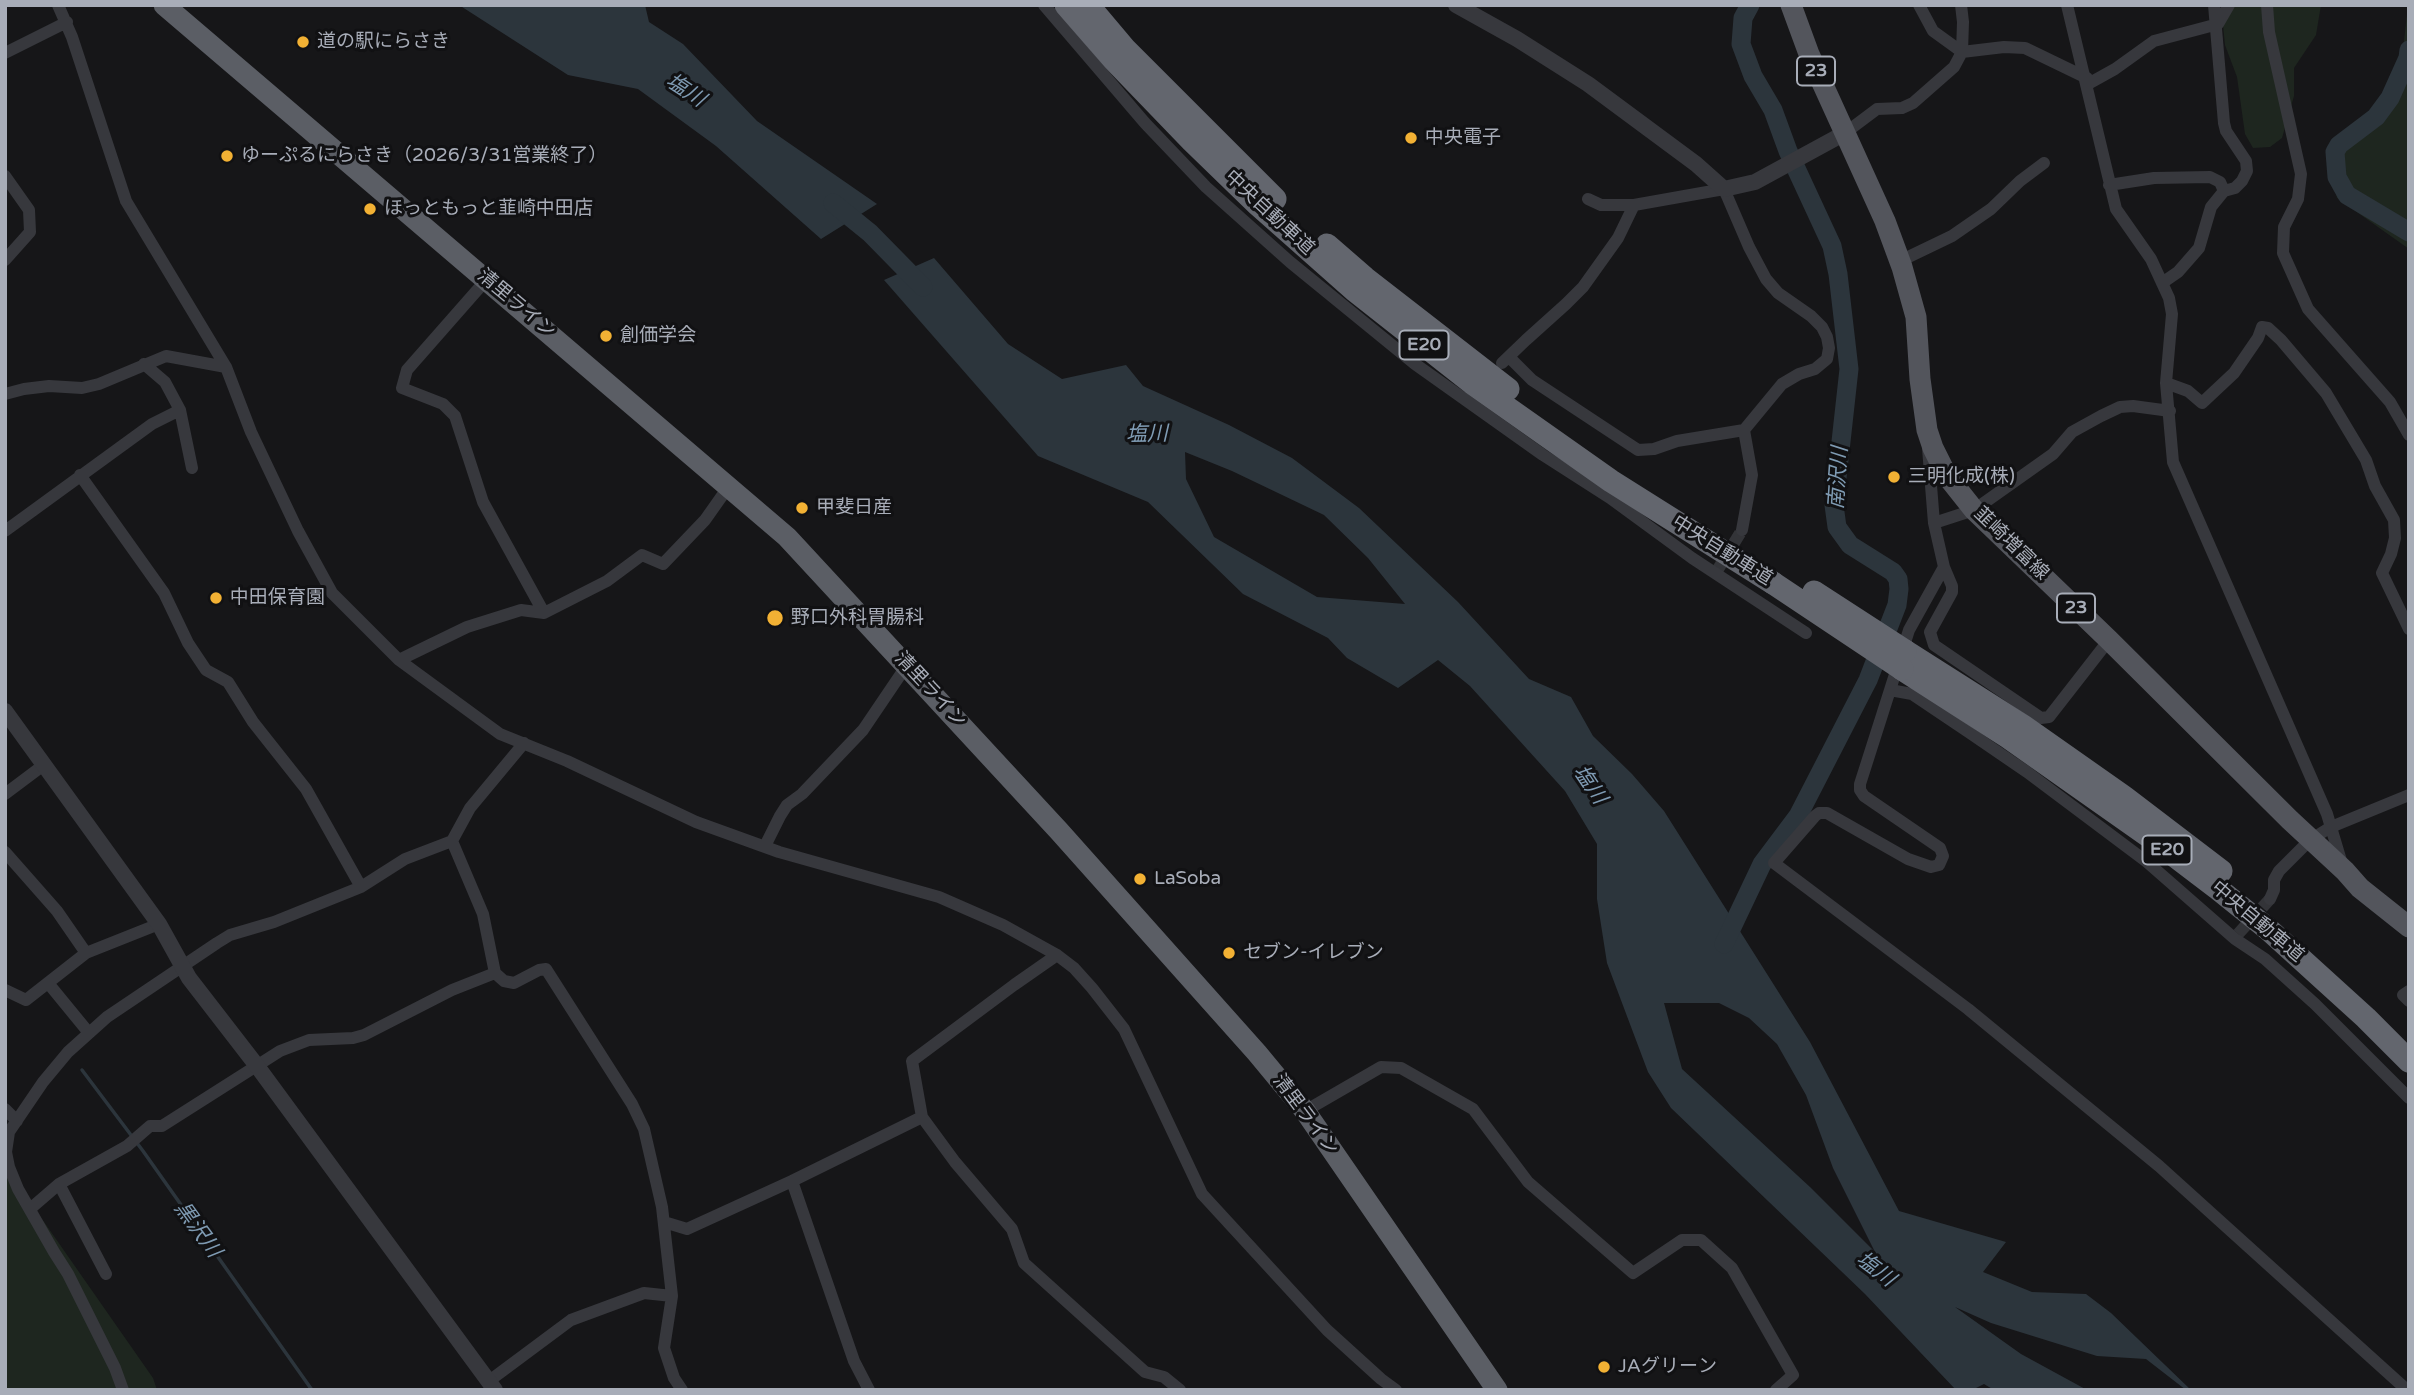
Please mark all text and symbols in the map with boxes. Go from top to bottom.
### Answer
place label: 道の駅にらさき [317,31,450,53]
marker: 道の駅にらさき [295,34,311,50]
road number: 23 [1797,56,1835,86]
water label: 塩川 [661,69,709,113]
place label: 中央電子 [1425,127,1501,149]
marker: 中央電子 [1403,130,1419,146]
place label: ゆーぷるにらさき（2026/3/31営業終了） [241,145,607,167]
marker: ゆーぷるにらさき（2026/3/31営業終了） [219,148,235,164]
street label: 中央自動車道 [1220,166,1318,260]
place label: ほっともっと韮崎中田店 [384,198,593,220]
marker: ほっともっと韮崎中田店 [362,201,378,217]
street label: 清里ライン [472,265,560,343]
place label: 創価学会 [620,325,696,347]
marker: 創価学会 [598,328,614,344]
road number: E20 [1400,330,1448,360]
water label: 塩川 [1126,422,1168,448]
water label: 南沢川 [1824,446,1854,510]
place label: 三明化成(株) [1908,466,2015,488]
marker: 三明化成(株) [1886,469,1902,485]
place label: 甲斐日産 [816,497,892,519]
marker: 甲斐日産 [794,500,810,516]
street label: 韮崎増富線 [1969,503,2053,585]
street label: 中央自動車道 [1668,511,1776,591]
place label: 中田保育園 [230,587,325,609]
marker: 中田保育園 [208,590,224,606]
road number: 23 [2057,594,2095,622]
place label: 野口外科胃腸科 [791,607,924,629]
marker: 野口外科胃腸科 [765,608,785,628]
street label: 清里ライン [889,647,971,733]
water label: 塩川 [1567,761,1611,809]
road number: E20 [2142,836,2192,864]
place label: LaSoba [1154,868,1221,890]
marker: LaSoba [1132,871,1148,887]
street label: 中央自動車道 [2206,877,2308,967]
place label: セブン-イレブン [1243,942,1384,964]
marker: セブン-イレブン [1221,945,1237,961]
street label: 清里ライン [1267,1070,1343,1160]
water label: 黒沢川 [168,1197,226,1263]
water label: 塩川 [1851,1247,1899,1293]
place label: JAグリーン [1618,1356,1717,1378]
marker: JAグリーン [1596,1359,1612,1375]

